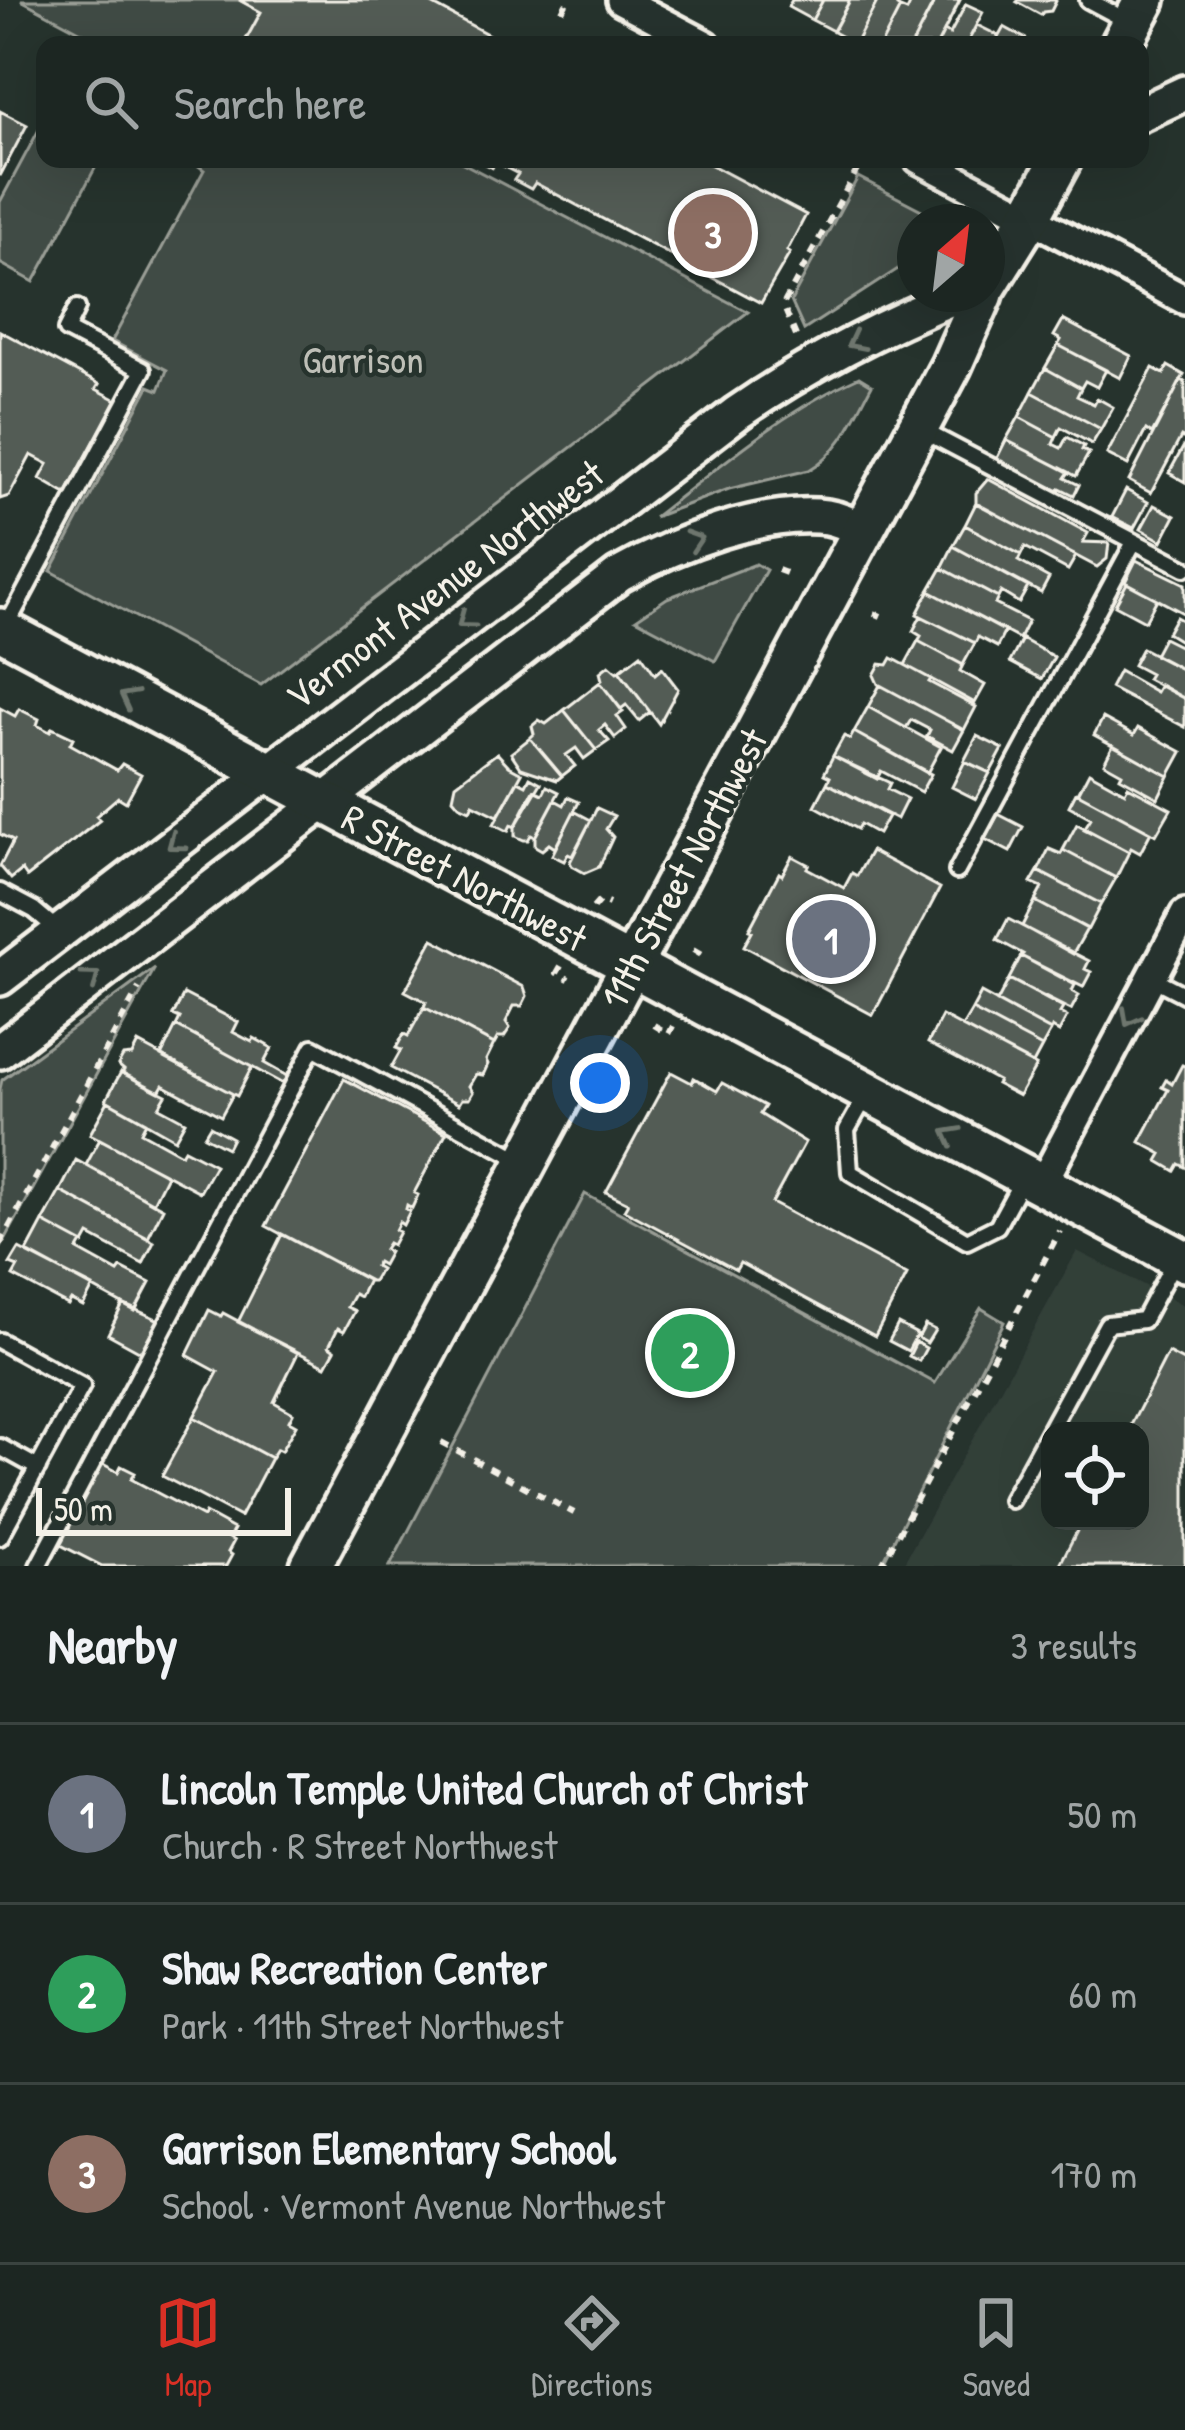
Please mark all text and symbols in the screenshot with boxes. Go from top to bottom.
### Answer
search box [36,36,1149,168]
icon: search [78,69,144,135]
text: Search here [174,72,366,133]
pin: 3 [674,188,752,278]
north arrow [897,204,1005,312]
one-way arrow [846,328,867,352]
park label: Garrison [302,332,424,385]
street label: Vermont Avenue Northwest [274,446,614,721]
one-way arrow [684,530,705,555]
one-way arrow [457,607,479,628]
one-way arrow [118,689,140,712]
street label: 11th Street Northwest [587,718,779,1017]
street label: R Street Northwest [333,790,597,964]
one-way arrow [166,829,188,850]
pin: 1 [792,894,870,984]
one-way arrow [78,971,100,992]
one-way arrow [1122,1005,1145,1027]
your location [570,1053,630,1113]
one-way arrow [941,1127,963,1150]
pin: 2 [651,1308,729,1398]
map controls [1041,1422,1149,1530]
button: locate [1041,1422,1149,1530]
scale bar [36,1482,291,1535]
text: 50 m [54,1487,113,1531]
text: Nearby [48,1610,178,1679]
text: 3 results [1011,1618,1137,1671]
text: Lincoln Temple United Church of Christ [162,1757,807,1818]
text: 1 [80,1787,94,1840]
text: 50 m [1068,1787,1137,1840]
text: Church · R Street Northwest [162,1818,557,1871]
text: Shaw Recreation Center [162,1937,547,1998]
text: 2 [78,1967,96,2020]
text: 60 m [1068,1967,1137,2020]
text: Park · 11th Street Northwest [162,1998,563,2051]
text: Garrison Elementary School [162,2117,616,2178]
text: 3 [78,2147,96,2200]
text: 170 m [1051,2147,1137,2200]
text: School · Vermont Avenue Northwest [162,2178,665,2231]
tab: Map [155,2290,221,2406]
tab: Directions [531,2290,653,2406]
tab: Saved [963,2290,1030,2406]

